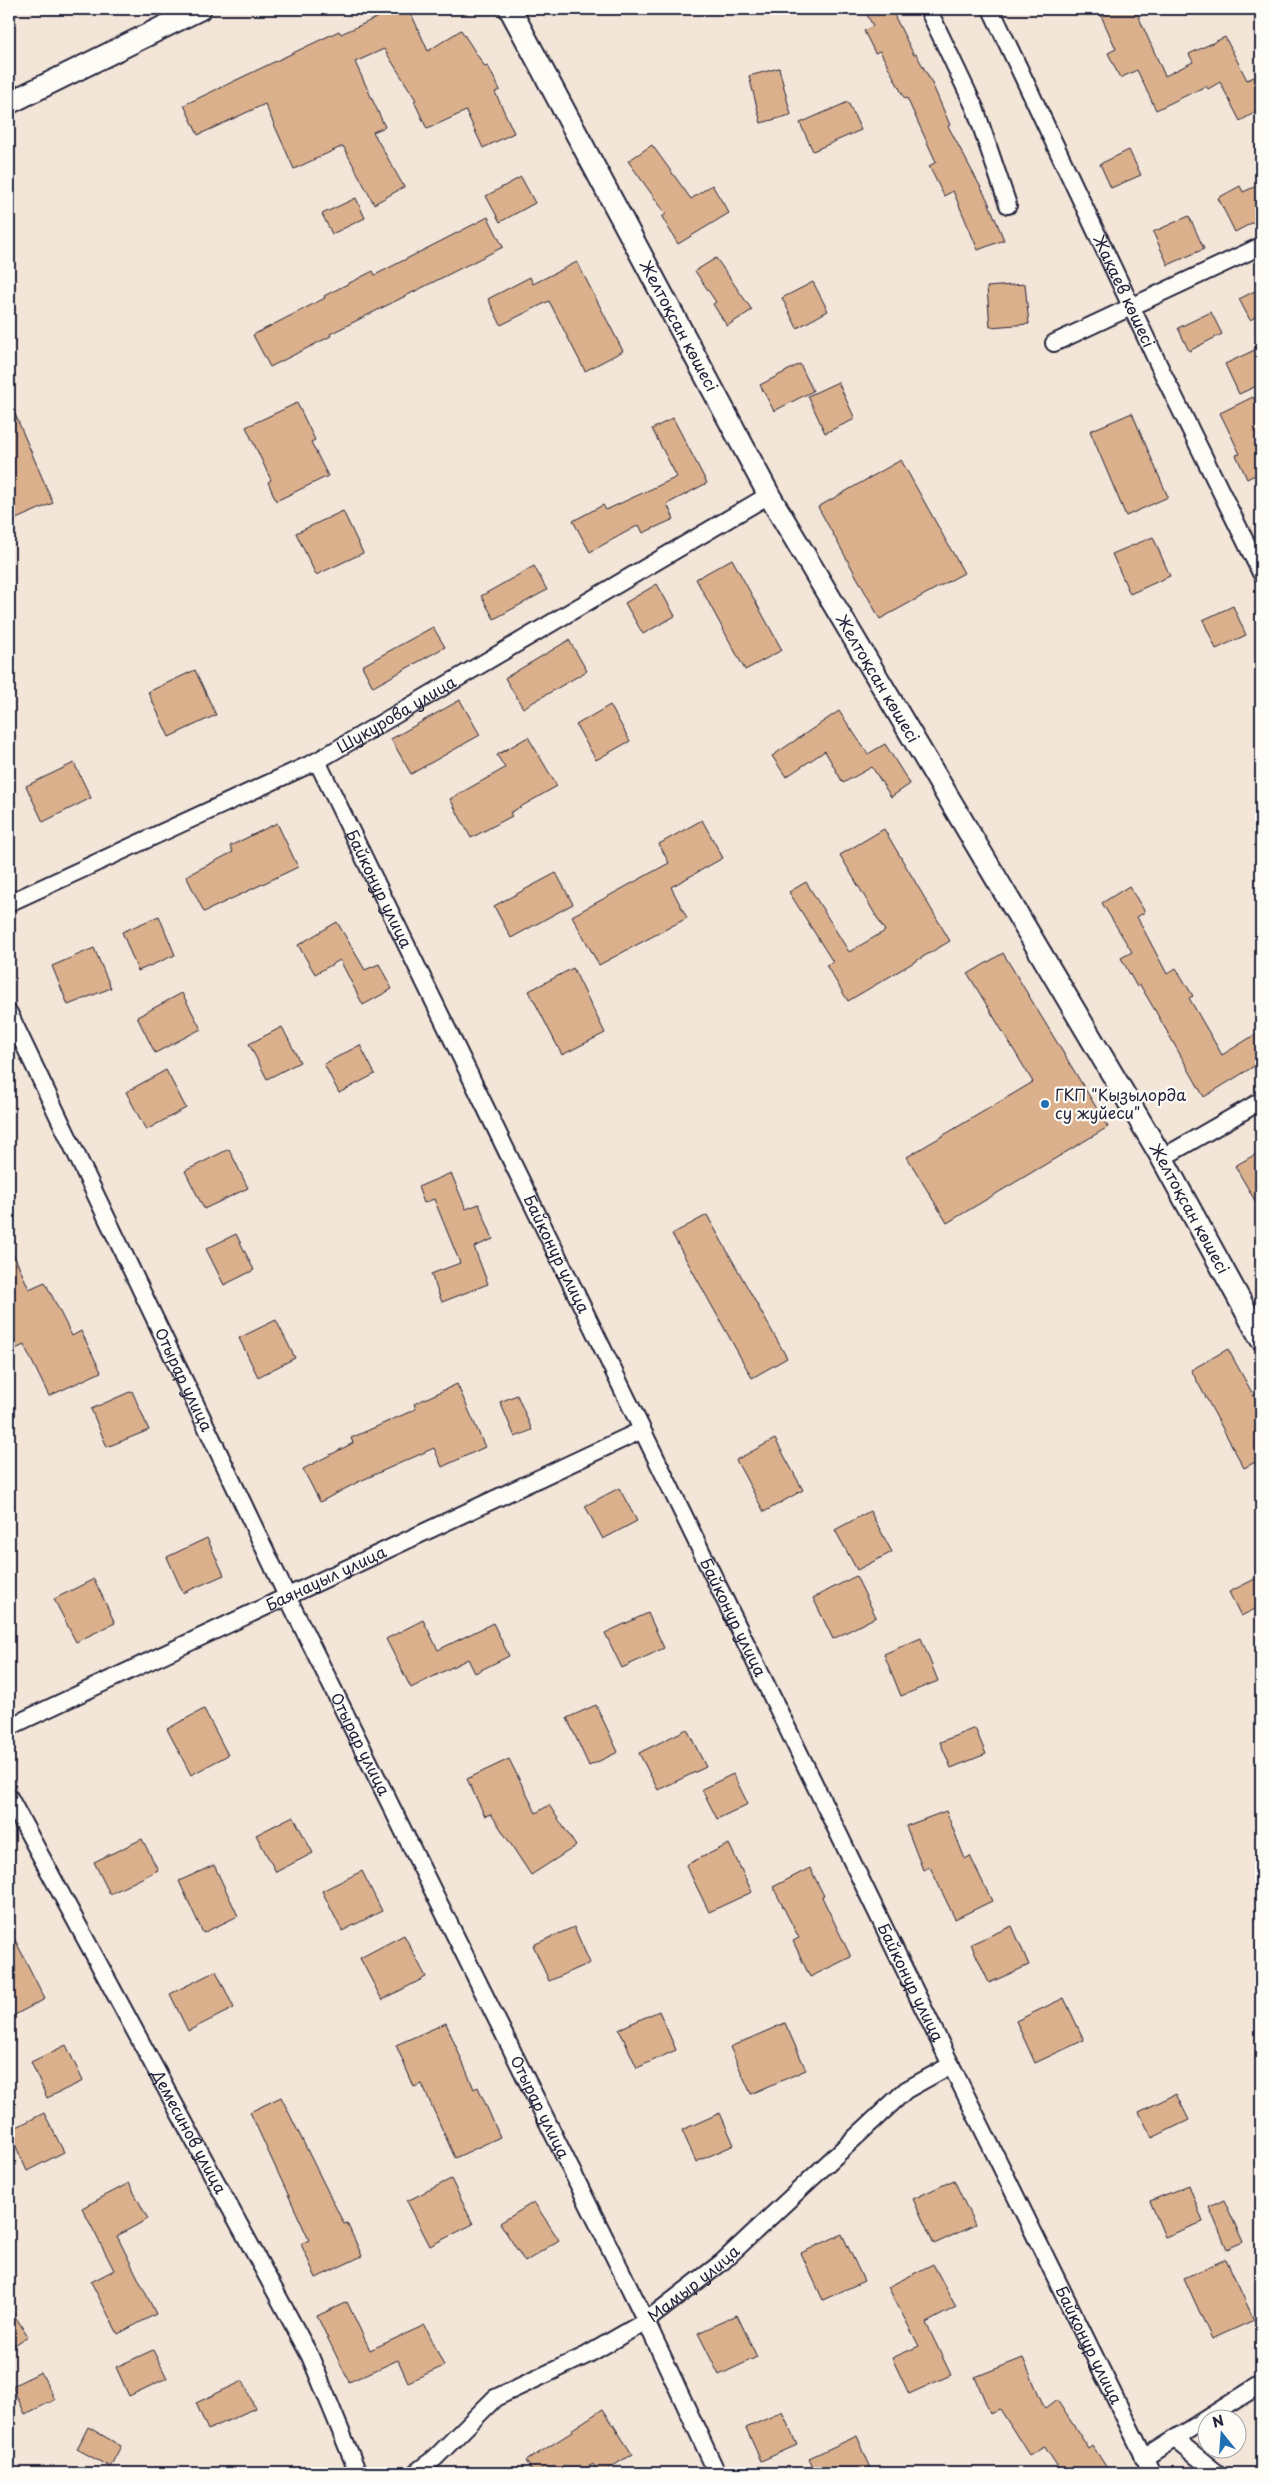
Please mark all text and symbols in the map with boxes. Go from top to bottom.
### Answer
street label: Жақаев көшесі [1088,230,1162,351]
street label: Желтоқсан көшесі [635,255,725,395]
street label: Желтоқсан көшесі [831,609,926,747]
street label: Шукурова улица [331,669,460,758]
street label: Байконур улица [341,825,419,952]
place label: ГКП "Кызылорда су жуйеси" [1055,1082,1186,1124]
marker: ГКП "Кызылорда су жуйеси" [1039,1098,1051,1110]
street label: Желтоқсан көшесі [1145,1138,1236,1278]
street label: Байконур улица [518,1190,597,1317]
street label: Отырар улица [150,1323,220,1435]
street label: Баянауыл улица [261,1539,390,1616]
street label: Байконур улица [695,1553,773,1680]
street label: Отырар улица [325,1688,397,1799]
street label: Байконур улица [873,1918,951,2045]
street label: Отырар улица [505,2051,577,2162]
street label: Демесинов улица [146,2064,233,2198]
street label: Мамыр улица [642,2239,744,2327]
street label: Байконур улица [1050,2281,1129,2408]
text: N [1210,2409,1226,2433]
north arrow [1198,2410,1248,2460]

